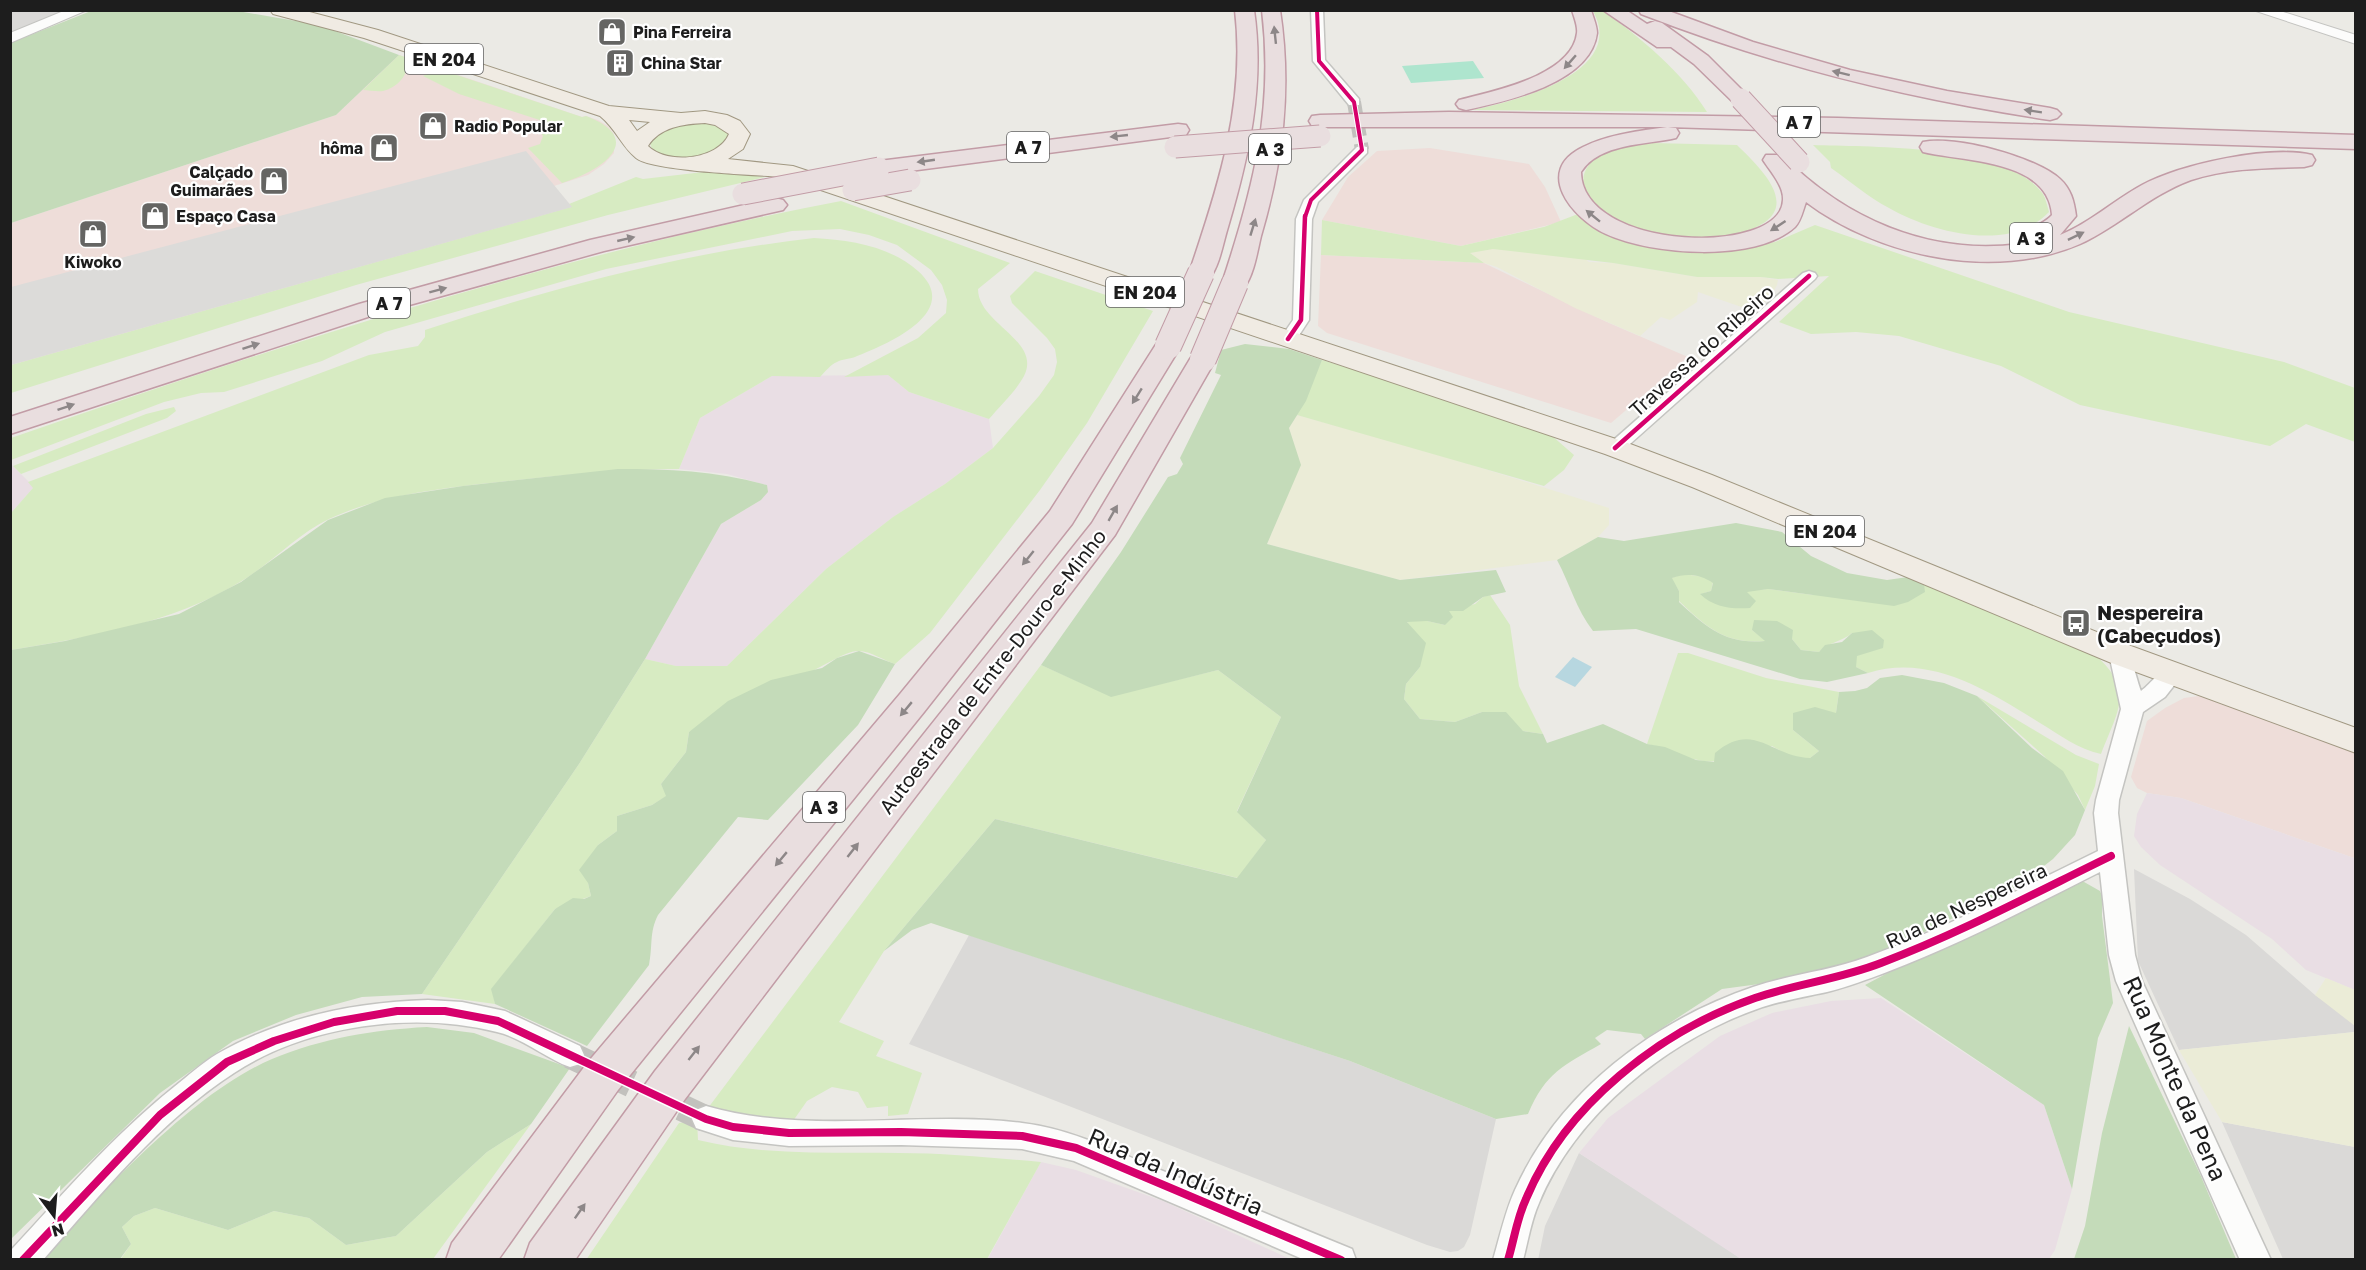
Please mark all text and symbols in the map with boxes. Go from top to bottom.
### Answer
shop icon: Pina Ferreira [596,16,628,48]
place label: Pina Ferreira [633,22,731,42]
one-way arrow [1270,26,1280,45]
road number: EN 204 [405,44,483,74]
building icon: China Star [604,47,636,79]
place label: China Star [641,53,722,73]
one-way arrow [1564,54,1577,69]
one-way arrow [1832,68,1851,78]
one-way arrow [2023,106,2042,115]
road number: A 7 [1778,107,1820,137]
shop icon: Radio Popular [417,110,449,142]
place label: Radio Popular [454,116,562,136]
shop icon: hôma [368,132,400,164]
road number: A 7 [1007,132,1049,162]
one-way arrow [1110,132,1129,141]
road number: A 3 [1249,134,1291,164]
place label: hôma [320,138,363,158]
one-way arrow [916,157,935,166]
place label: Calçado Guimarães [170,162,253,200]
shop icon: Calçado Guimarães [258,165,290,197]
shop icon: Espaço Casa [139,200,171,232]
place label: Espaço Casa [176,206,276,226]
one-way arrow [1586,210,1601,222]
shop icon: Kiwoko [77,218,109,250]
one-way arrow [1249,218,1258,236]
one-way arrow [1771,220,1787,232]
road number: A 3 [2010,223,2052,253]
one-way arrow [2068,232,2085,241]
one-way arrow [617,234,636,243]
place label: Kiwoko [64,252,122,272]
road number: EN 204 [1106,277,1184,307]
street label: Travessa do Ribeiro [1624,279,1778,421]
one-way arrow [429,284,447,294]
road number: A 7 [368,288,410,318]
one-way arrow [242,341,260,350]
one-way arrow [1132,388,1143,404]
one-way arrow [57,401,75,411]
one-way arrow [1108,504,1118,521]
road number: EN 204 [1786,516,1864,546]
street label: Autoestrada de Entre-Douro-e-Minho [873,524,1111,818]
one-way arrow [1023,550,1035,565]
place label: Nespereira (Cabeçudos) [2097,600,2221,647]
bus stop icon: Nespereira (Cabeçudos) [2060,607,2092,639]
one-way arrow [900,701,913,716]
road number: A 3 [803,792,845,822]
one-way arrow [847,843,859,858]
one-way arrow [775,851,788,866]
street label: Rua de Nespereira [1882,857,2050,953]
street label: Rua Monte da Pena [2118,971,2234,1185]
one-way arrow [688,1046,700,1061]
street label: Rua da Indústria [1084,1121,1268,1221]
north arrow [24,1186,84,1246]
one-way arrow [574,1204,586,1220]
text: N [50,1219,67,1242]

